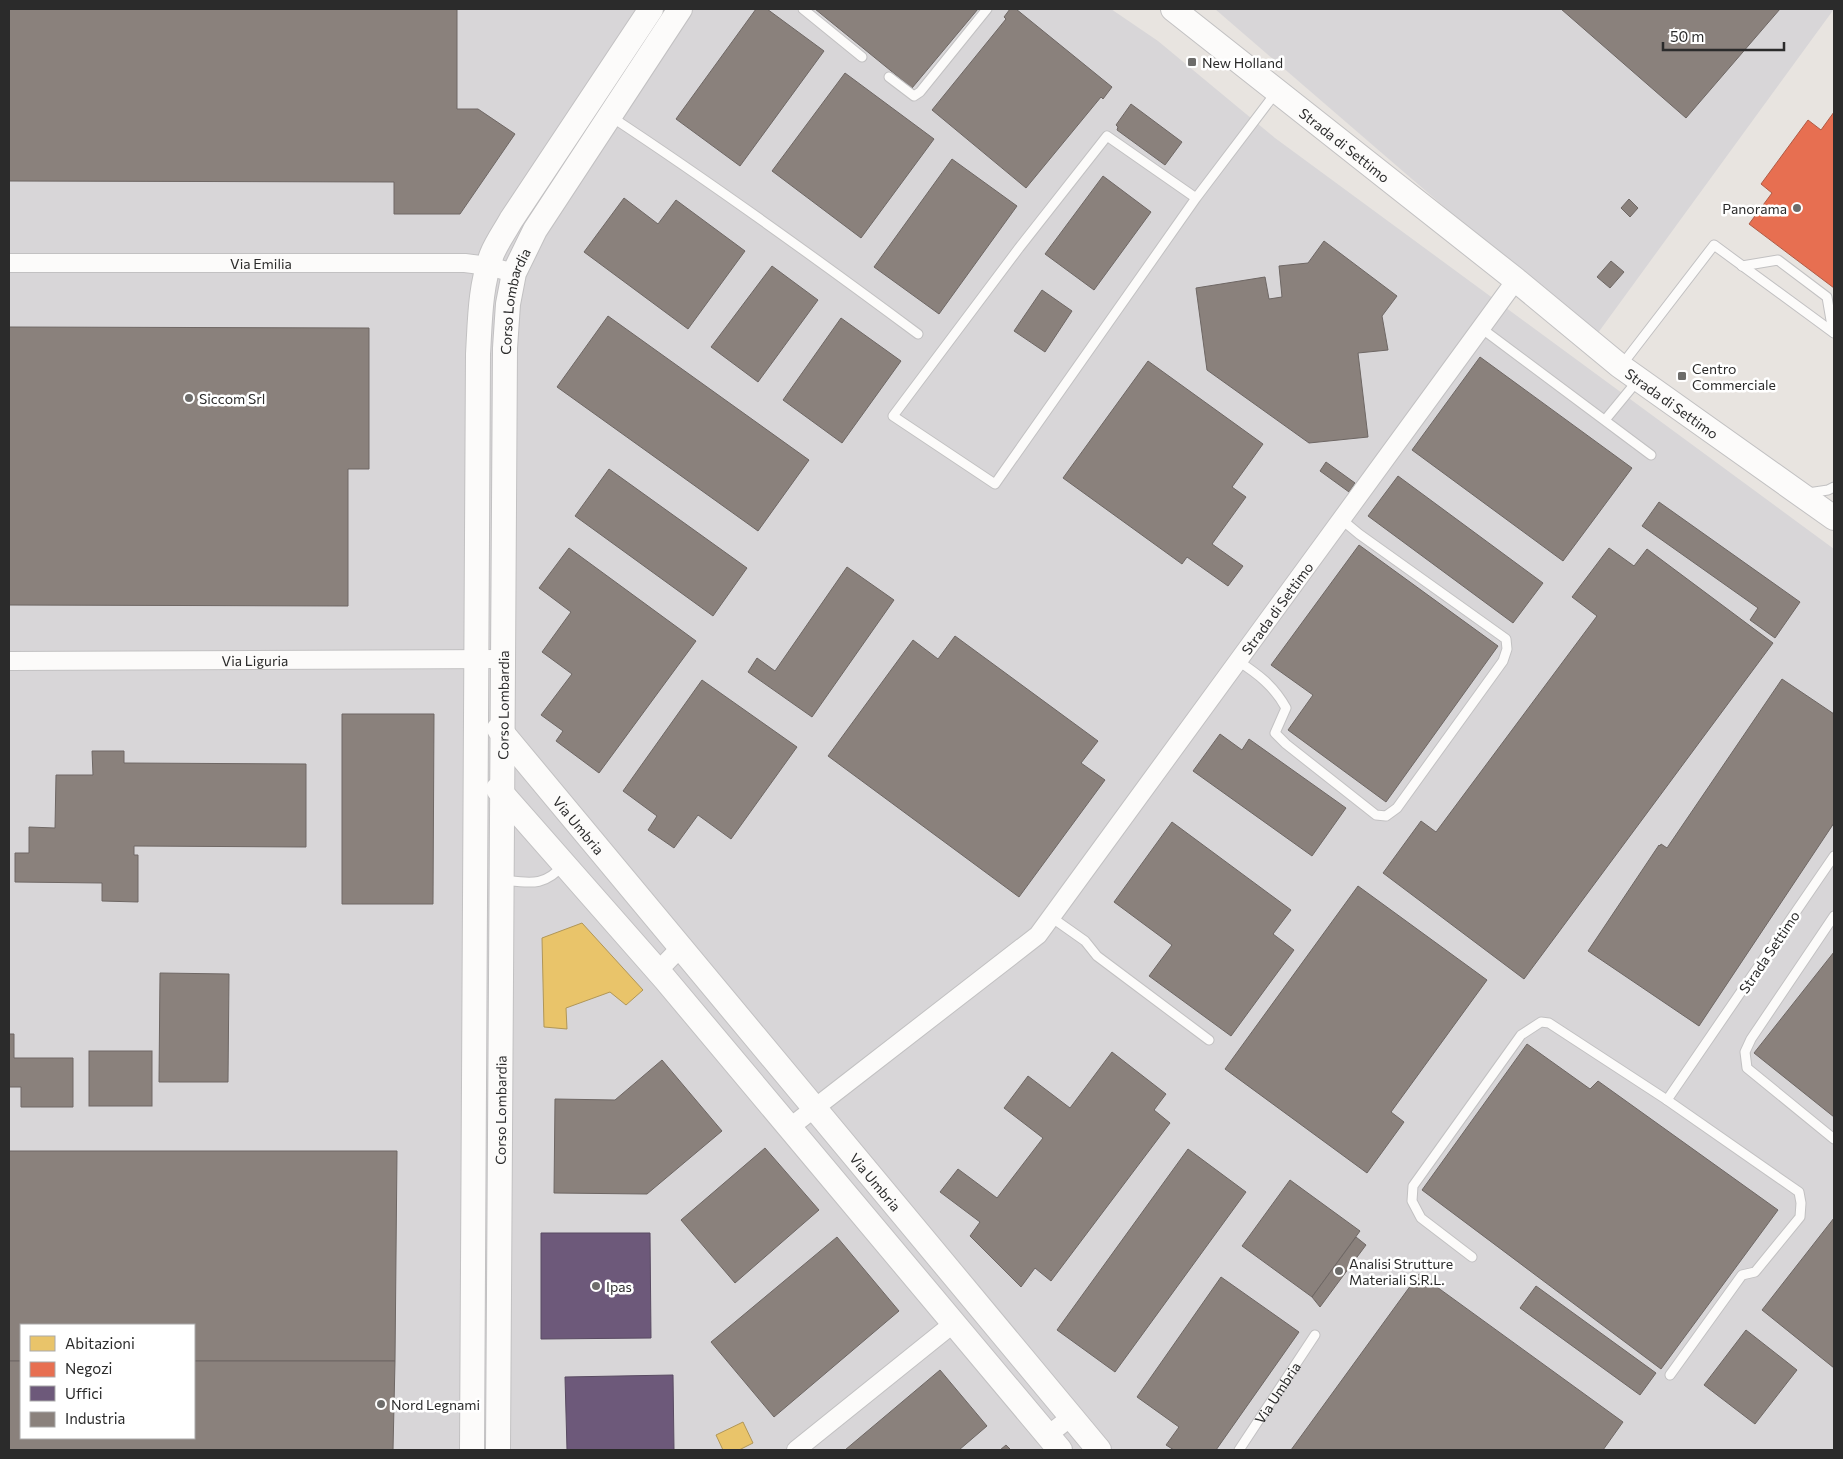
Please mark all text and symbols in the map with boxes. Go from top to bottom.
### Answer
scale bar [1663,20,1784,52]
text: 50 m [1670,27,1704,45]
place label: New Holland [1202,54,1283,71]
marker: New Holland [1186,56,1198,68]
street label: Strada di Settimo [1296,104,1393,186]
place label: Panorama [1722,200,1787,217]
marker: Panorama [1791,202,1803,214]
street label: Corso Lombardia [496,245,533,355]
street label: Via Emilia [230,255,292,272]
place label: Centro Commerciale [1692,360,1776,393]
street label: Strada di Settimo [1622,364,1722,442]
marker: Centro Commerciale [1676,370,1688,382]
place label: Siccom Srl [199,390,265,407]
marker: Siccom Srl [183,392,195,404]
street label: Strada di Settimo [1237,558,1316,657]
street label: Corso Lombardia [494,650,512,760]
street label: Via Liguria [222,651,288,669]
street label: Via Umbria [550,793,608,858]
street label: Strada Settimo [1735,908,1803,996]
street label: Corso Lombardia [491,1055,509,1165]
street label: Via Umbria [847,1149,905,1214]
place label: Analisi Strutture Materiali S.R.L. [1349,1255,1453,1288]
marker: Analisi Strutture Materiali S.R.L. [1333,1265,1345,1277]
place label: Ipas [606,1278,632,1295]
marker: Ipas [590,1280,602,1292]
legend [20,1324,195,1439]
text: Abitazioni [65,1334,135,1352]
street label: Via Umbria [1251,1358,1304,1427]
text: Negozi [65,1359,112,1377]
text: Uffici [65,1384,103,1402]
place label: Nord Legnami [391,1396,480,1413]
marker: Nord Legnami [375,1398,387,1410]
text: Industria [65,1409,125,1427]

